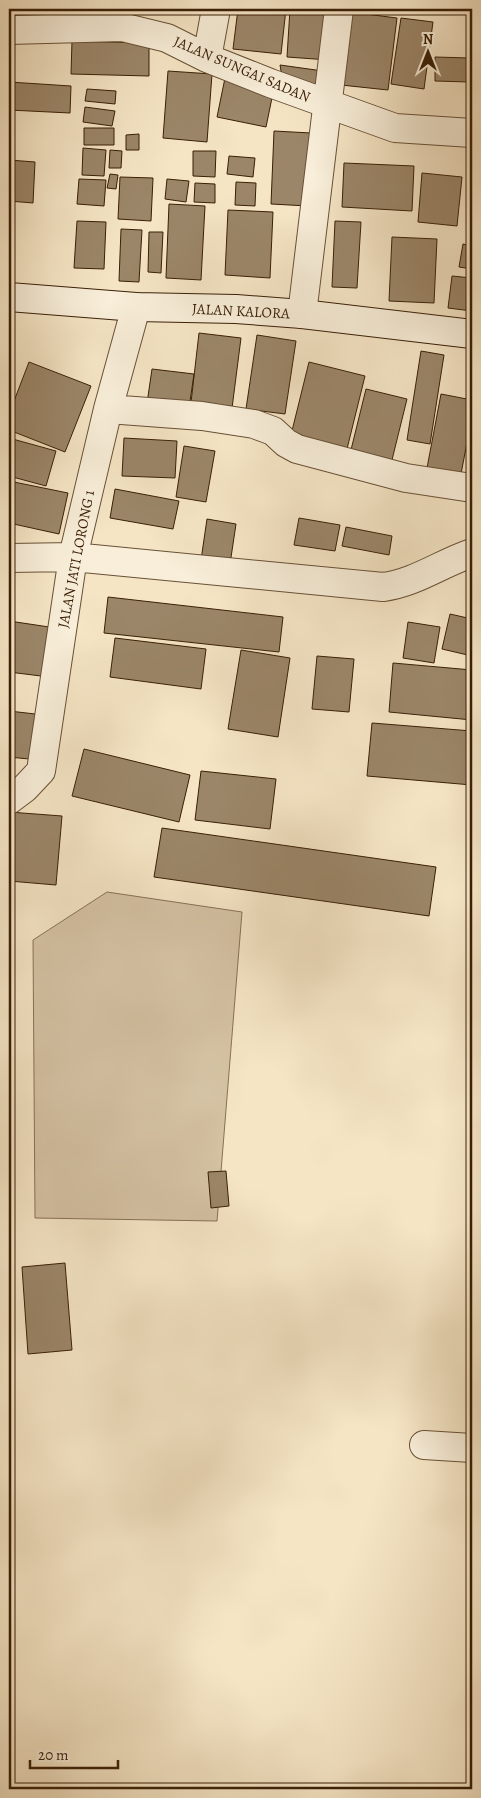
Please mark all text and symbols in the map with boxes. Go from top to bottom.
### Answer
north arrow [404,28,454,78]
text: N [423,30,433,49]
street label: JALAN SUNGAI SADAN [171,31,314,107]
street label: JALAN KALORA [192,298,291,324]
street label: JALAN JATI LORONG 1 [53,488,99,630]
scale bar [30,1738,118,1770]
text: 20 m [38,1745,69,1765]

